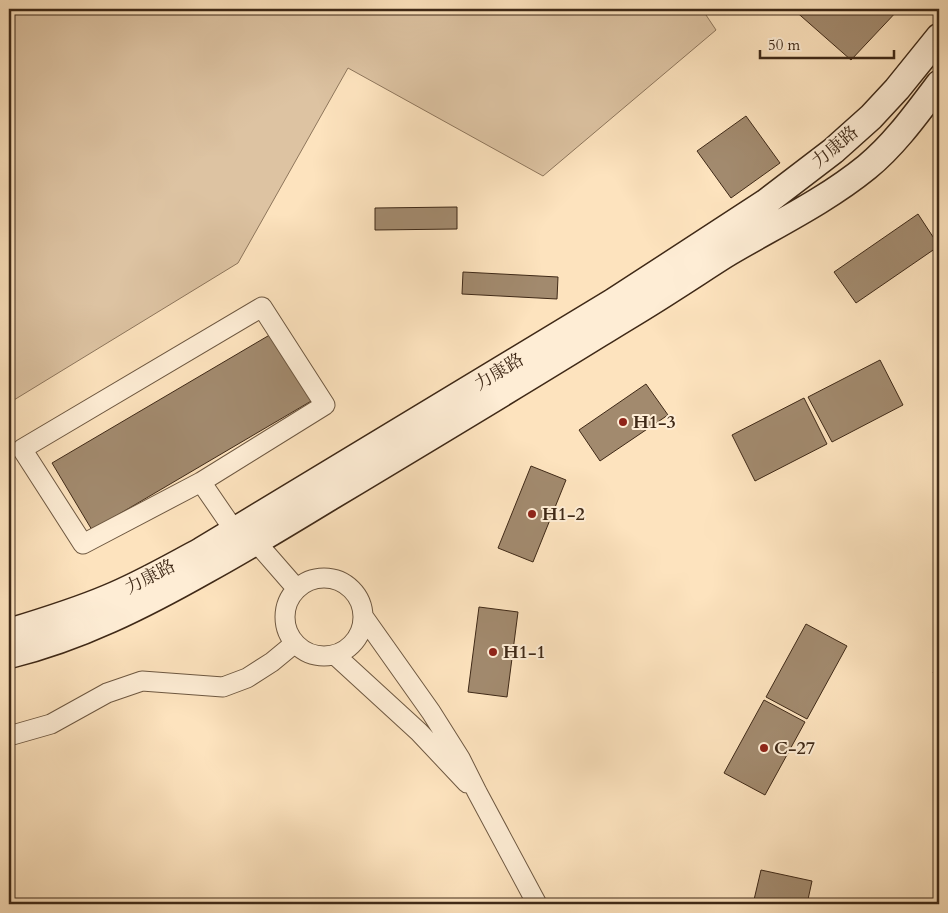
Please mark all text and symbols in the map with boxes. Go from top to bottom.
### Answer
scale bar [760,28,894,60]
text: 50 m [768,35,800,55]
street label: 力康路 [806,120,864,174]
street label: 力康路 [469,347,529,397]
place label: H1-3 [633,410,676,435]
marker: H1-3 [617,416,629,428]
place label: H1-2 [542,502,585,527]
marker: H1-2 [526,508,538,520]
street label: 力康路 [120,554,180,600]
place label: H1-1 [503,640,546,665]
marker: H1-1 [487,646,499,658]
place label: C-27 [774,736,815,761]
marker: C-27 [758,742,770,754]

